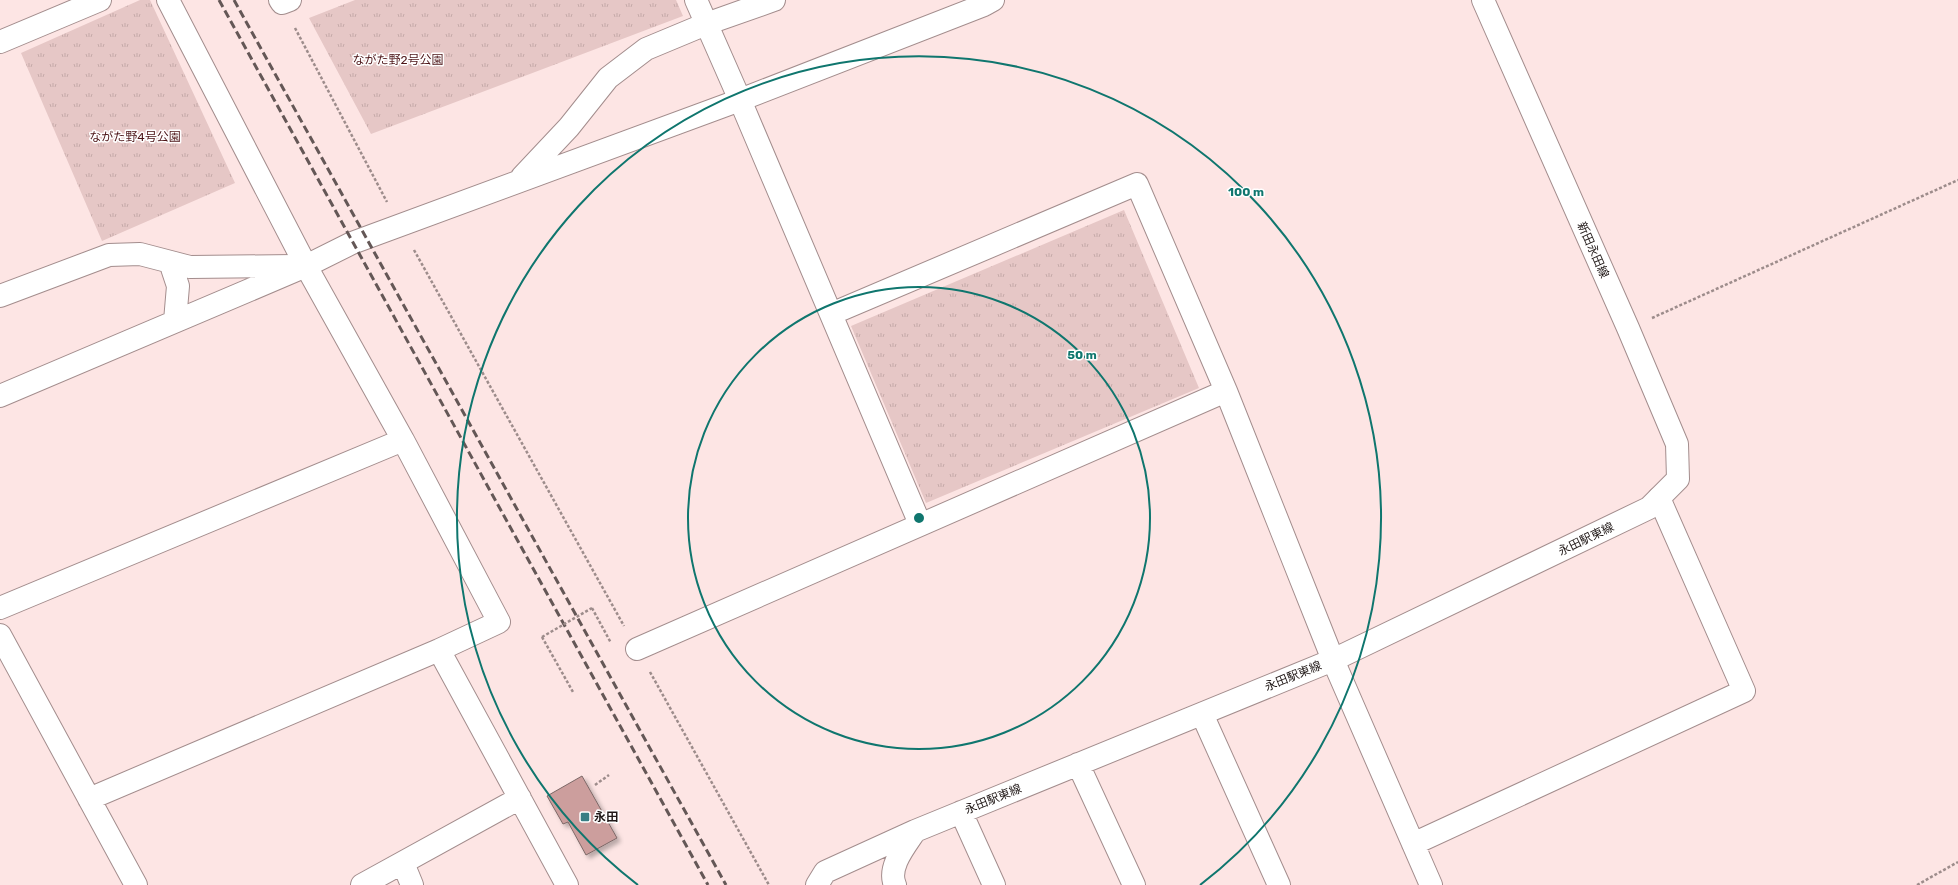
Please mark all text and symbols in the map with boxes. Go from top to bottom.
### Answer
park label: ながた野2号公園 [352,53,444,67]
park label: ながた野4号公園 [89,130,181,144]
text: 100 m [1228,185,1264,199]
street label: 新田永田線 [1574,220,1612,280]
text: 50 m [1067,348,1097,362]
centre of rings [912,511,926,525]
street label: 永田駅東線 [1556,520,1616,558]
street label: 永田駅東線 [1263,658,1323,694]
street label: 永田駅東線 [963,781,1023,817]
place label: 永田 [594,810,618,824]
marker: 永田 [579,811,591,823]

